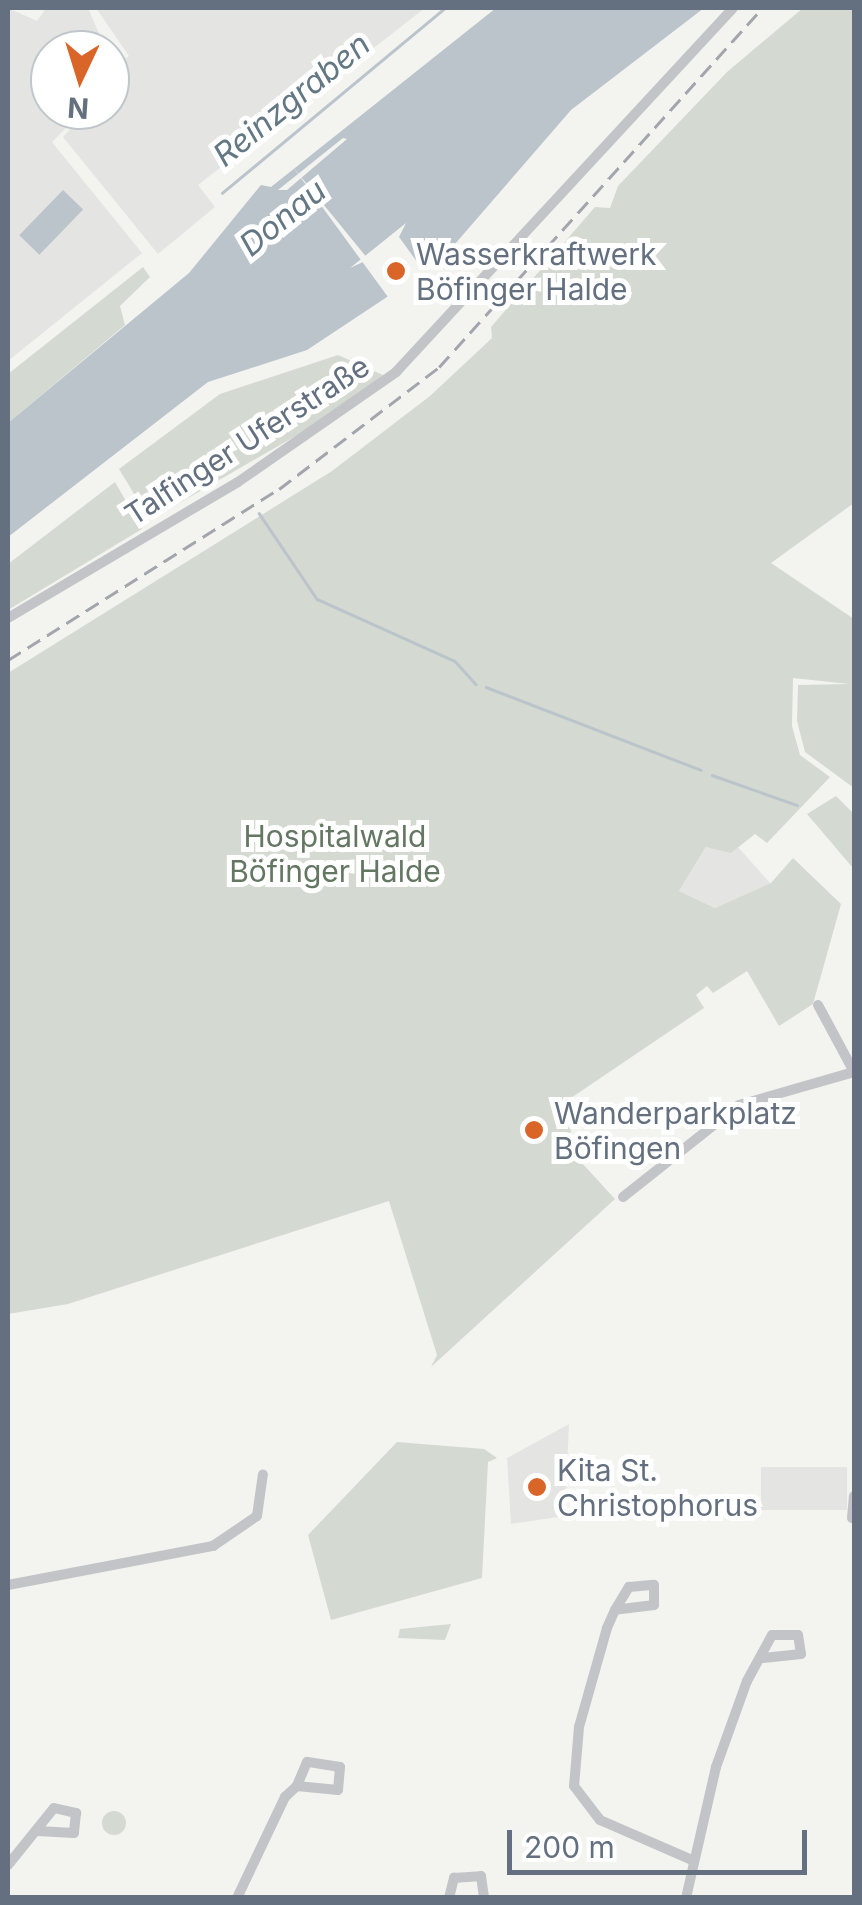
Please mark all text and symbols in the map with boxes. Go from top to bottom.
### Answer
water label: Reinzgraben [206,25,378,175]
north arrow [30,30,130,130]
text: N [66,90,90,126]
water label: Donau [232,172,334,264]
place label: Wasserkraftwerk Böfinger Halde [416,236,656,306]
marker: Wasserkraftwerk Böfinger Halde [385,260,407,282]
street label: Talfinger Uferstraße [118,348,376,532]
park label: Hospitalwald Böfinger Halde [229,818,441,888]
place label: Wanderparkplatz Böfingen [554,1095,797,1166]
marker: Wanderparkplatz Böfingen [523,1119,545,1141]
place label: Kita St. Christophorus [557,1452,758,1522]
marker: Kita St. Christophorus [526,1476,548,1498]
scale bar [512,1810,812,1872]
text: 200 m [524,1829,615,1865]

